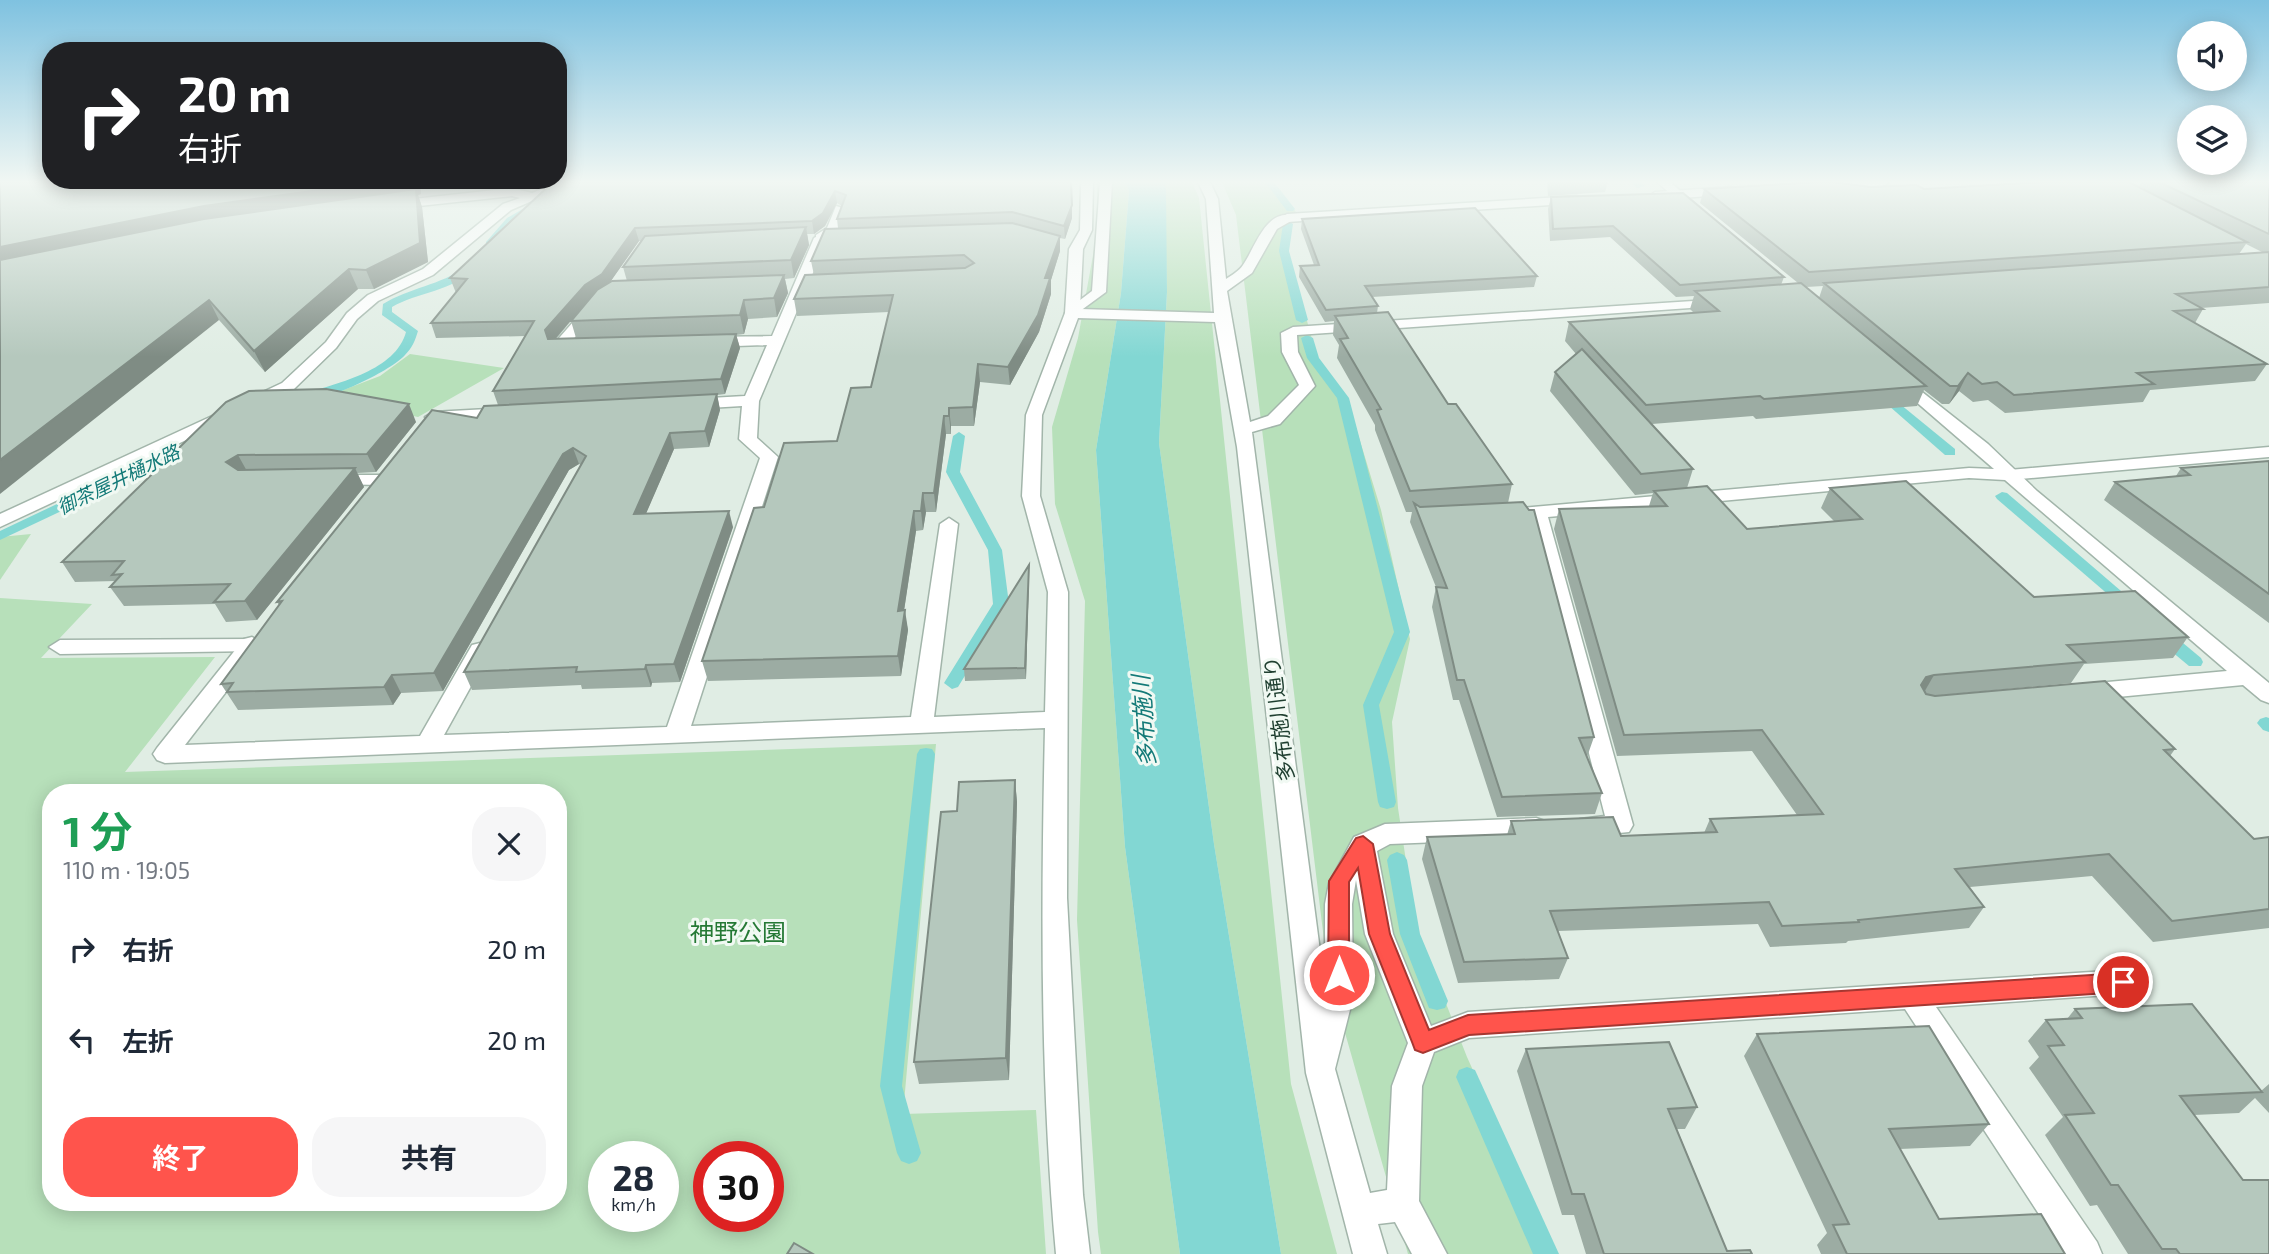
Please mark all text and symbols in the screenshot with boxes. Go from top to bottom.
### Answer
map controls [2177,21,2247,175]
button: sound [2177,21,2247,91]
text: 20 m [178,63,291,122]
icon: right [63,70,154,161]
button: layers [2177,105,2247,175]
text: 右折 [178,128,242,166]
water label: 御茶屋井樋水路 [53,439,185,518]
street label: 多布施川通り [1258,655,1298,783]
water label: 多布施川 [1126,671,1160,768]
text: 1 分 [63,805,132,855]
button: close [472,807,546,881]
text: 110 m · 19:05 [63,856,190,884]
park label: 神野公園 [690,917,786,946]
icon: right [63,930,101,968]
text: 20 m [487,933,546,964]
text: 右折 [122,934,174,965]
position arrow [1302,938,1376,1012]
pin [2093,952,2153,1012]
icon: arrive [2104,963,2142,1001]
icon: left [63,1021,101,1059]
text: 20 m [487,1024,546,1055]
text: 左折 [122,1025,174,1056]
button: 終了 [63,1117,298,1197]
button: 共有 [312,1117,546,1197]
speed limit sign: 30 [693,1141,784,1232]
text: 28 [612,1156,655,1198]
text: km/h [611,1193,656,1215]

